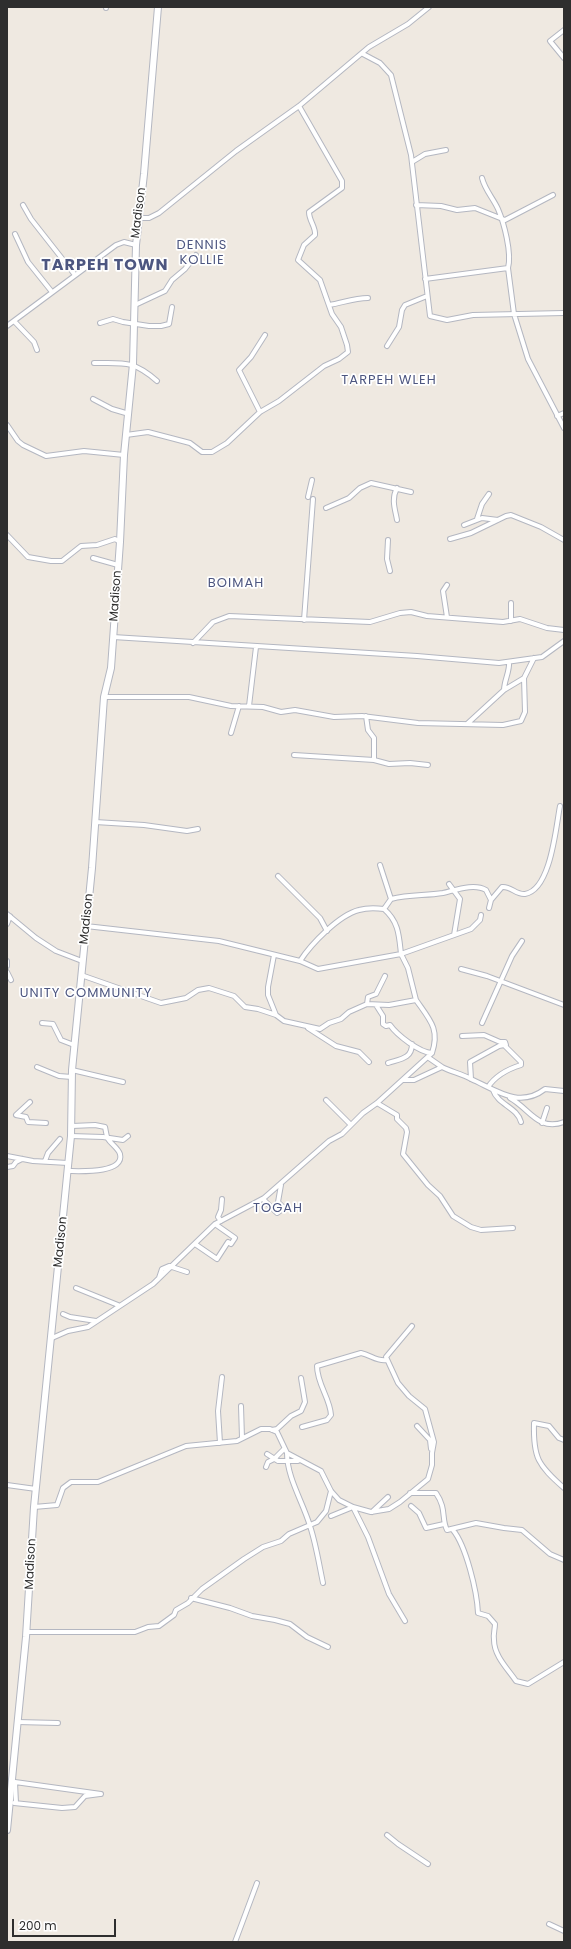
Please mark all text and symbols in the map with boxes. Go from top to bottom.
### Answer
street label: Madison [129,187,149,239]
district label: DENNIS KOLLIE [177,238,227,269]
district label: TARPEH TOWN [41,256,169,276]
district label: TARPEH WLEH [341,373,437,389]
street label: Madison [107,570,125,622]
district label: BOIMAH [208,576,264,592]
street label: Madison [77,893,97,945]
district label: UNITY COMMUNITY [20,986,152,1002]
district label: TOGAH [253,1201,303,1217]
street label: Madison [51,1216,71,1268]
street label: Madison [22,1538,40,1590]
scale bar [14,1911,118,1937]
text: 200 m [19,1917,57,1934]

